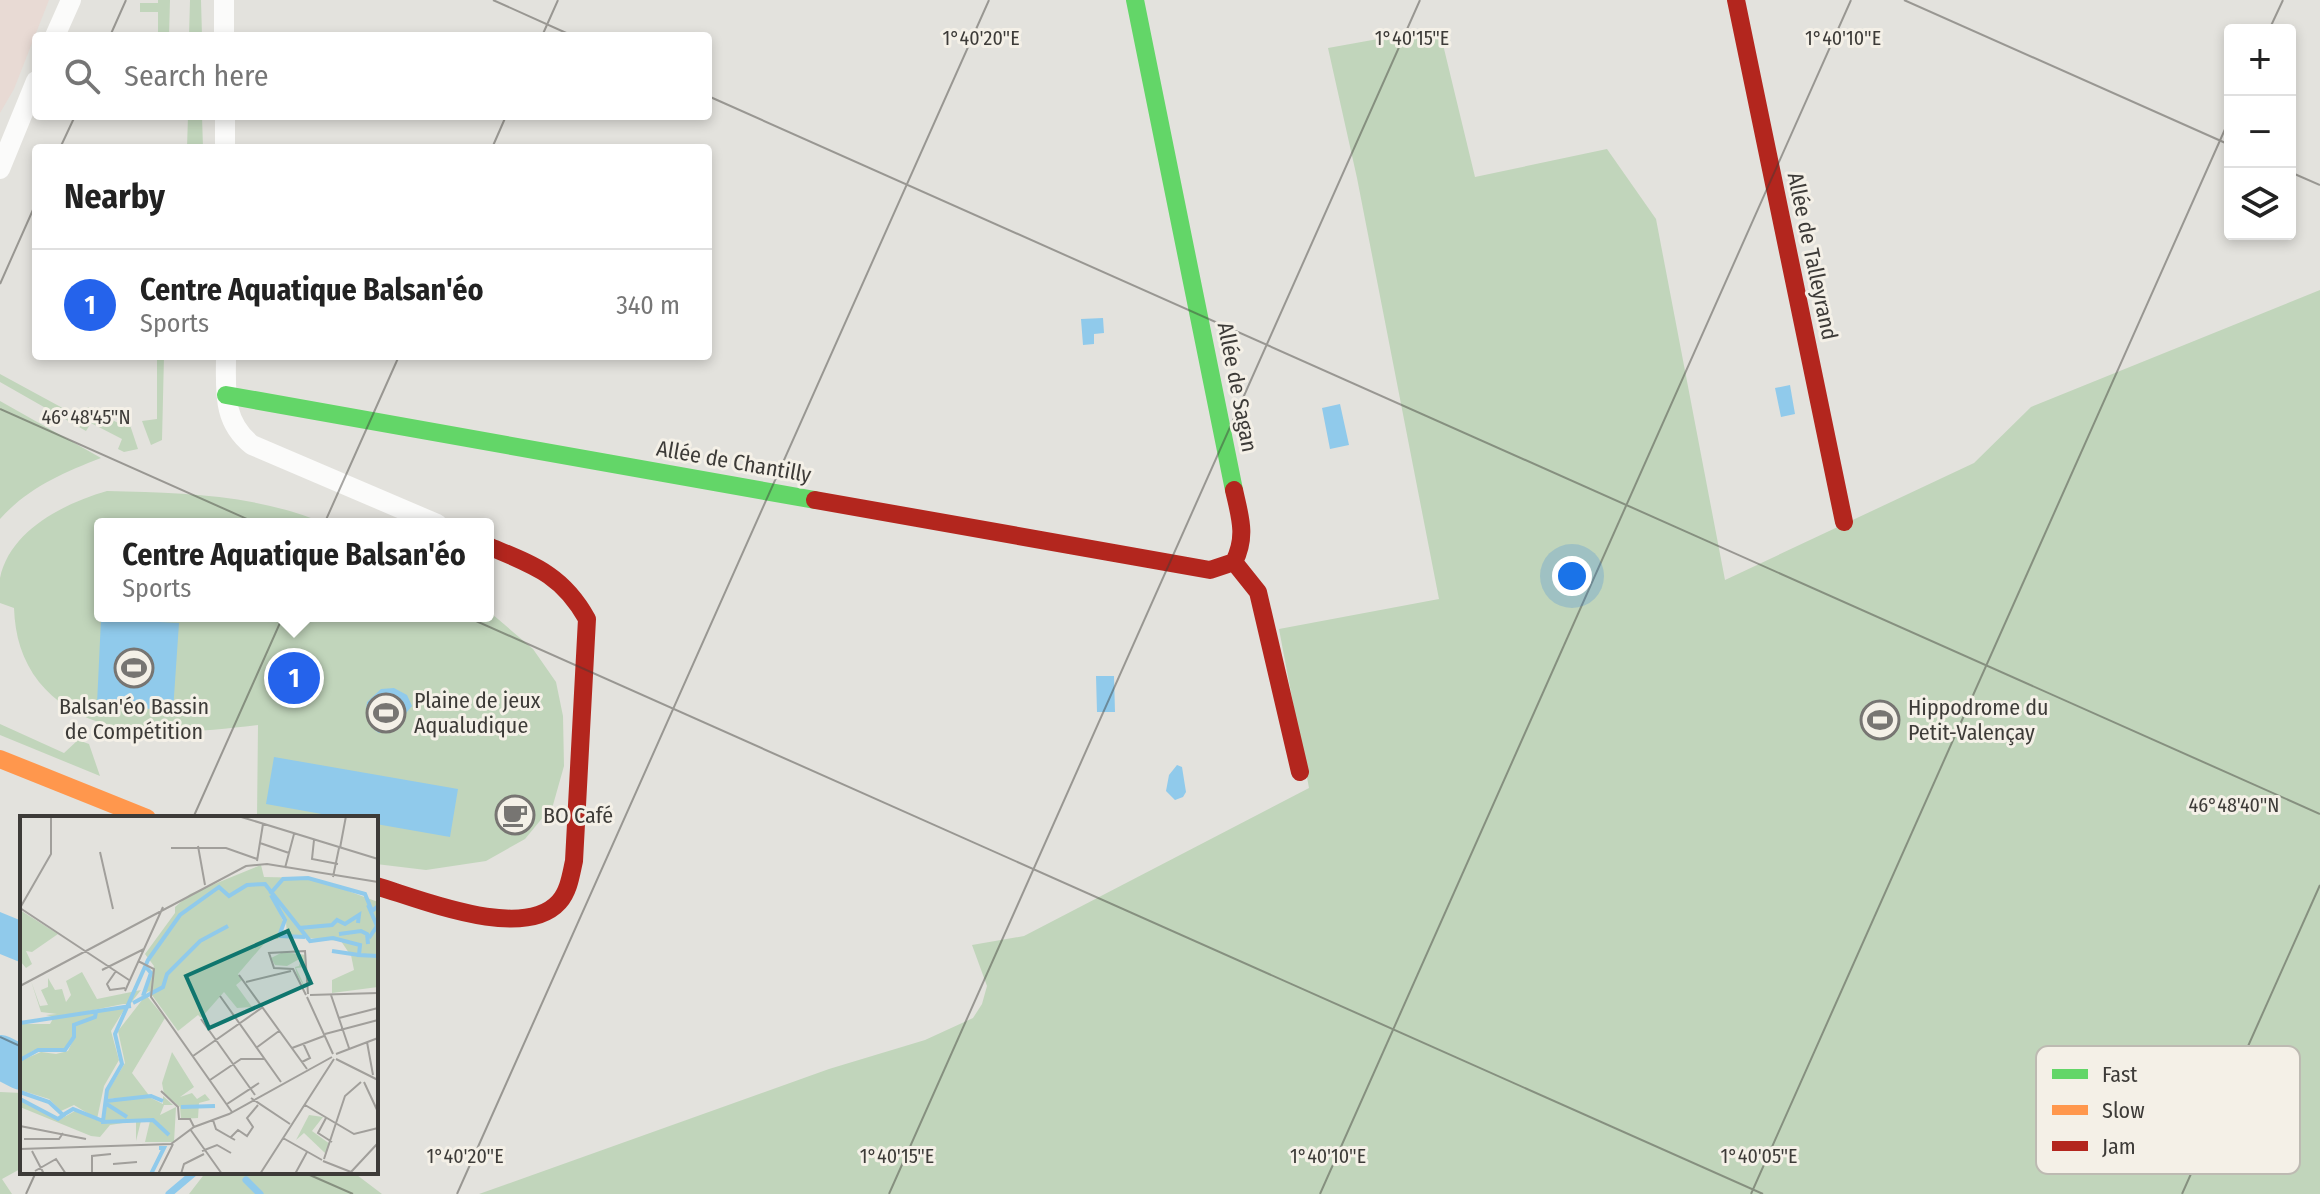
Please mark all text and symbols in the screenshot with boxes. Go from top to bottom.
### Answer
map controls [2224,24,2296,240]
button: + [2224,24,2296,96]
text: 1°40'20"E [942,26,1020,50]
text: 1°40'15"E [1375,26,1449,50]
text: 1°40'10"E [1805,26,1881,50]
search box [32,32,712,120]
icon: search [60,54,104,98]
text: Search here [124,58,269,94]
button: − [2224,96,2296,168]
button: layers [2224,168,2296,240]
street label: Allée de Talleyrand [1782,170,1843,342]
text: Nearby [64,176,165,217]
text: Centre Aquatique Balsan'éo [140,272,484,308]
text: 1 [85,290,96,321]
text: 340 m [616,290,680,321]
text: Sports [140,308,209,339]
street label: Allée de Sagan [1212,320,1263,454]
text: 46°48'45"N [41,405,131,429]
street label: Allée de Chantilly [654,435,814,488]
popup [94,518,494,622]
text: Centre Aquatique Balsan'éo [122,537,466,573]
your location [1552,556,1592,596]
text: Sports [122,573,191,604]
sports icon: Balsan'éo Bassin de Compétition [113,647,155,689]
pin: 1 [268,648,320,708]
place label: Plaine de jeux Aqualudique [414,687,541,739]
sports icon: Plaine de jeux Aqualudique [365,692,407,734]
place label: Balsan'éo Bassin de Compétition [59,693,209,745]
place label: Hippodrome du Petit-Valençay [1908,694,2049,746]
sports icon: Hippodrome du Petit-Valençay [1859,699,1901,741]
text: 46°48'40"N [2189,793,2280,817]
cafe icon: BO Café [494,794,536,836]
place label: BO Café [543,802,613,829]
inset map [20,816,378,1174]
legend [2036,1046,2300,1174]
text: Fast [2102,1061,2138,1088]
text: Slow [2102,1097,2145,1124]
text: Jam [2102,1133,2136,1160]
text: 1°40'20"E [426,1144,504,1168]
text: 1°40'15"E [860,1144,934,1168]
text: 1°40'10"E [1290,1144,1366,1168]
text: 1°40'05"E [1721,1144,1797,1168]

